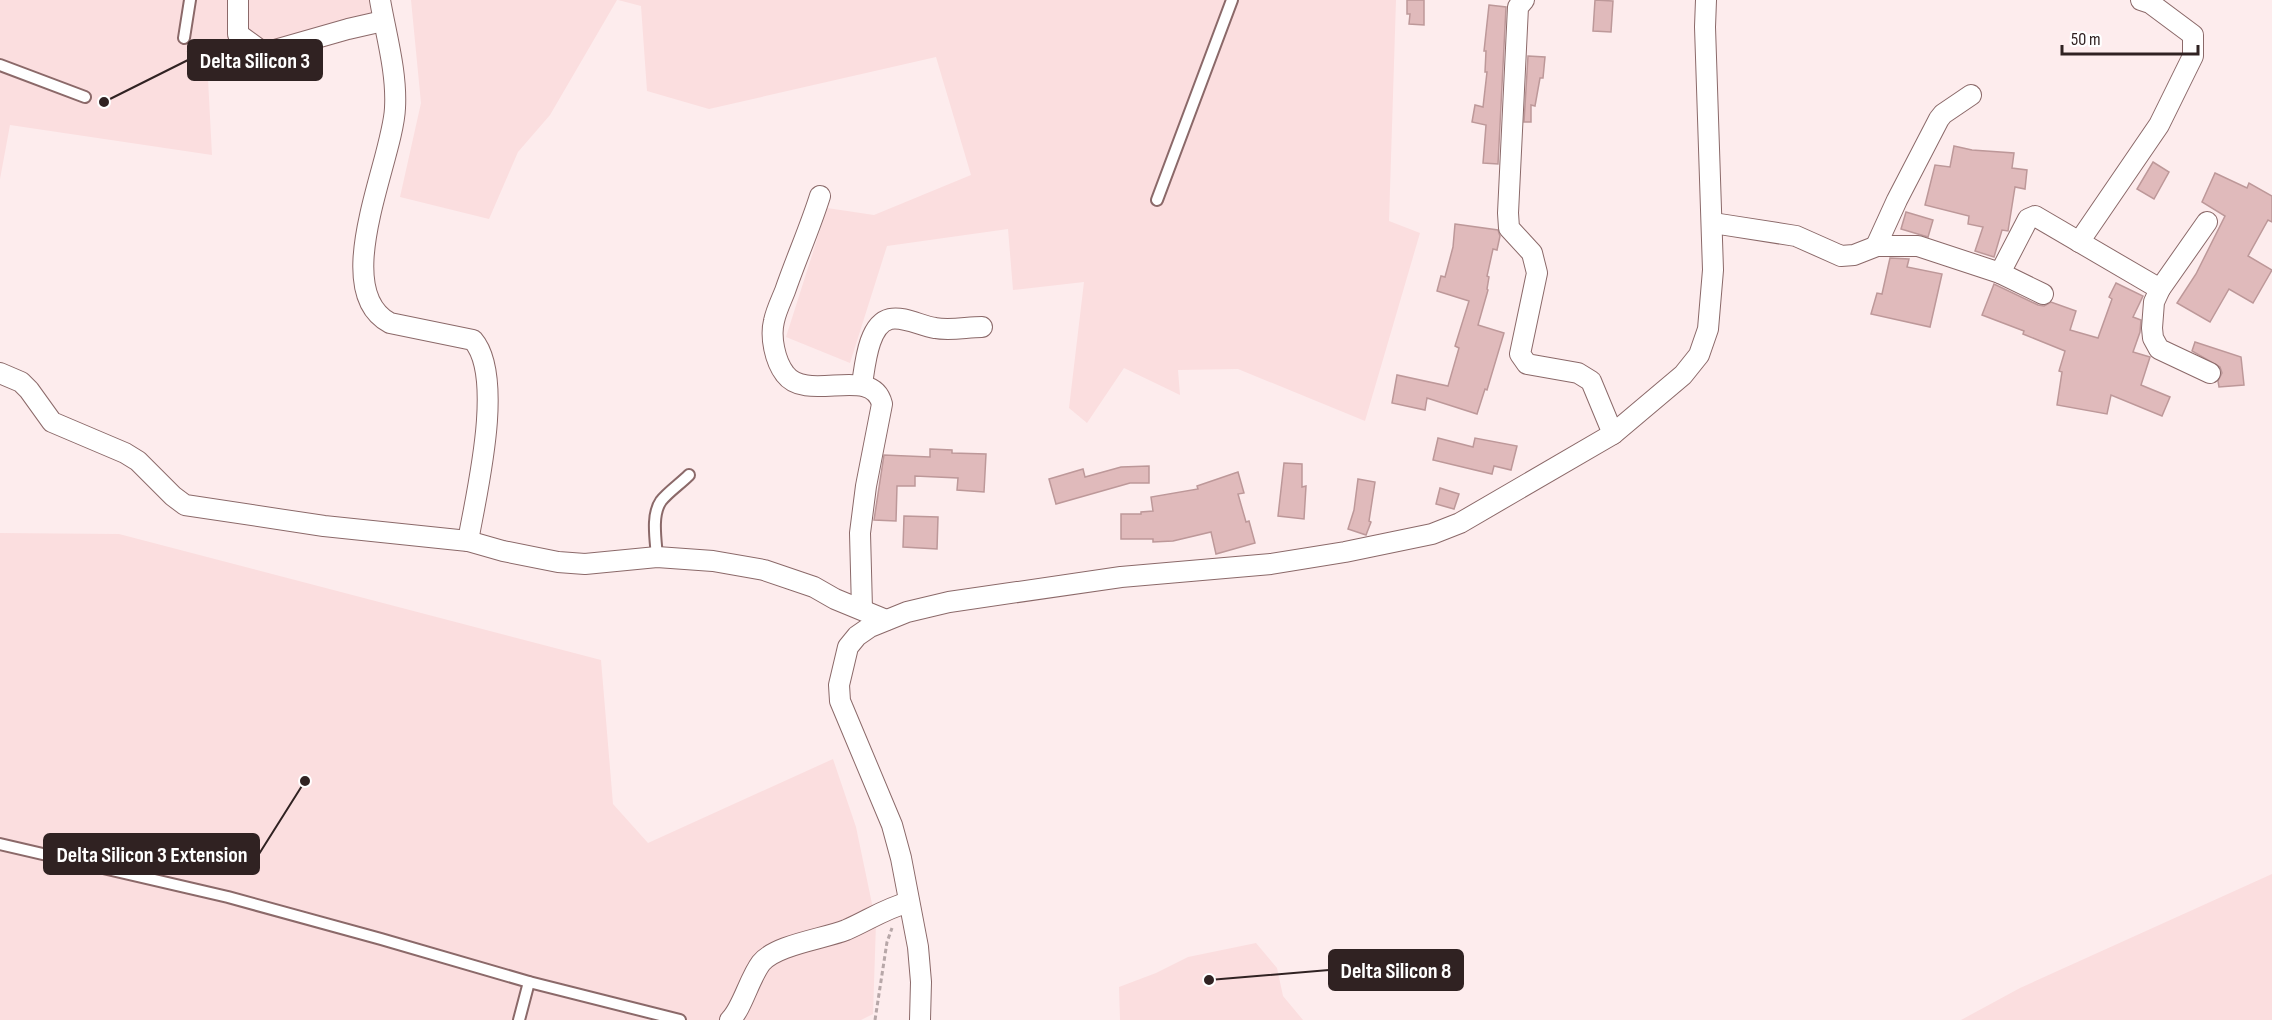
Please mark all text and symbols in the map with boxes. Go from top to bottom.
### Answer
scale bar [2062,18,2198,56]
text: 50 m [2071,29,2101,50]
callout: Delta Silicon 3 [188,40,322,80]
text: Delta Silicon 3 [200,48,310,75]
callout: Delta Silicon 3 Extension [44,834,259,874]
text: Delta Silicon 3 Extension [56,842,248,869]
callout: Delta Silicon 8 [1329,950,1463,990]
text: Delta Silicon 8 [1341,958,1451,985]

